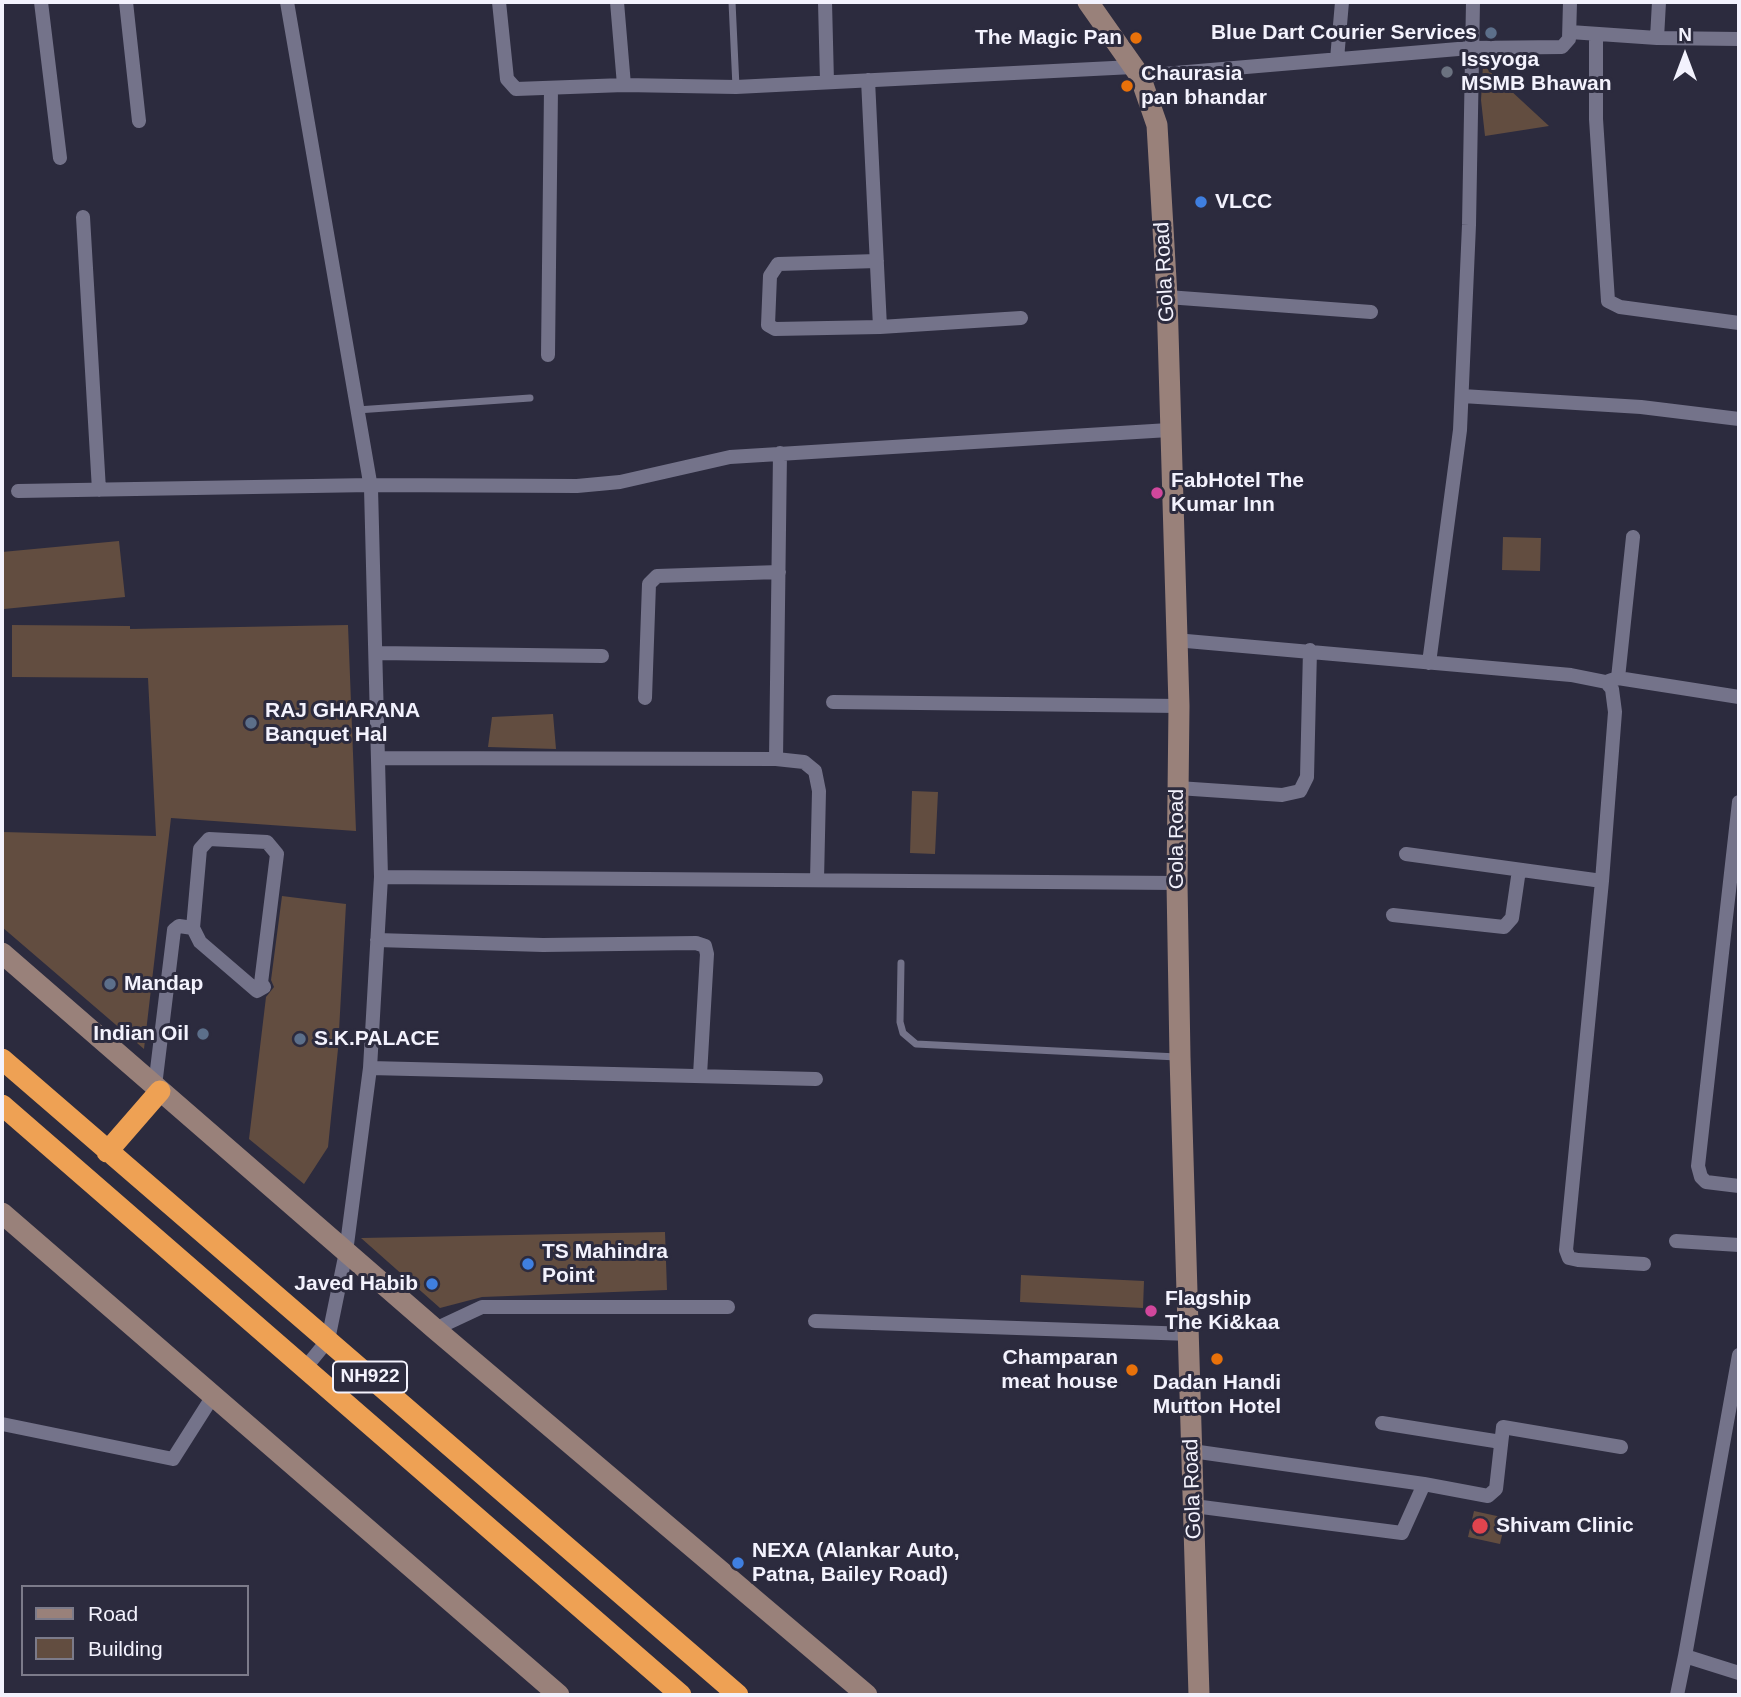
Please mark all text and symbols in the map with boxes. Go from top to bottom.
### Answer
place label: Blue Dart Courier Services [1211,20,1477,46]
north arrow [1650,21,1720,91]
text: N [1678,24,1692,45]
place label: The Magic Pan [975,25,1122,51]
marker: Blue Dart Courier Services [1483,25,1499,41]
marker: The Magic Pan [1128,30,1144,46]
place label: Issyoga MSMB Bhawan [1461,47,1612,97]
place label: Chaurasia pan bhandar [1141,61,1267,111]
marker: Issyoga MSMB Bhawan [1439,64,1455,80]
marker: Chaurasia pan bhandar [1119,78,1135,94]
place label: VLCC [1215,189,1272,215]
marker: VLCC [1193,194,1209,210]
street label: Gola Road [1150,221,1180,323]
place label: FabHotel The Kumar Inn [1171,468,1304,518]
marker: FabHotel The Kumar Inn [1149,485,1165,501]
place label: RAJ GHARANA Banquet Hal [265,698,420,748]
marker: RAJ GHARANA Banquet Hal [243,715,259,731]
street label: Gola Road [1164,789,1190,889]
place label: Mandap [124,971,203,997]
marker: Mandap [102,976,118,992]
place label: Indian Oil [93,1021,189,1047]
marker: Indian Oil [195,1026,211,1042]
place label: S.K.PALACE [314,1026,440,1052]
marker: S.K.PALACE [292,1031,308,1047]
place label: TS Mahindra Point [542,1239,668,1289]
marker: TS Mahindra Point [520,1256,536,1272]
place label: Javed Habib [294,1271,418,1297]
marker: Javed Habib [424,1276,440,1292]
place label: Flagship The Ki&kaa [1165,1286,1279,1336]
marker: Flagship The Ki&kaa [1143,1303,1159,1319]
place label: Champaran meat house [1001,1345,1118,1395]
marker: Dadan Handi Mutton Hotel [1209,1351,1225,1367]
road number: NH922 [333,1362,407,1392]
marker: Champaran meat house [1124,1362,1140,1378]
place label: Dadan Handi Mutton Hotel [1153,1370,1281,1420]
street label: Gola Road [1179,1438,1207,1540]
place label: Shivam Clinic [1496,1513,1634,1539]
marker: Shivam Clinic [1470,1516,1490,1536]
place label: NEXA (Alankar Auto, Patna, Bailey Road) [752,1538,960,1588]
marker: NEXA (Alankar Auto, Patna, Bailey Road) [730,1555,746,1571]
legend [21,1585,248,1676]
text: Road [88,1602,138,1625]
text: Building [88,1637,163,1660]

